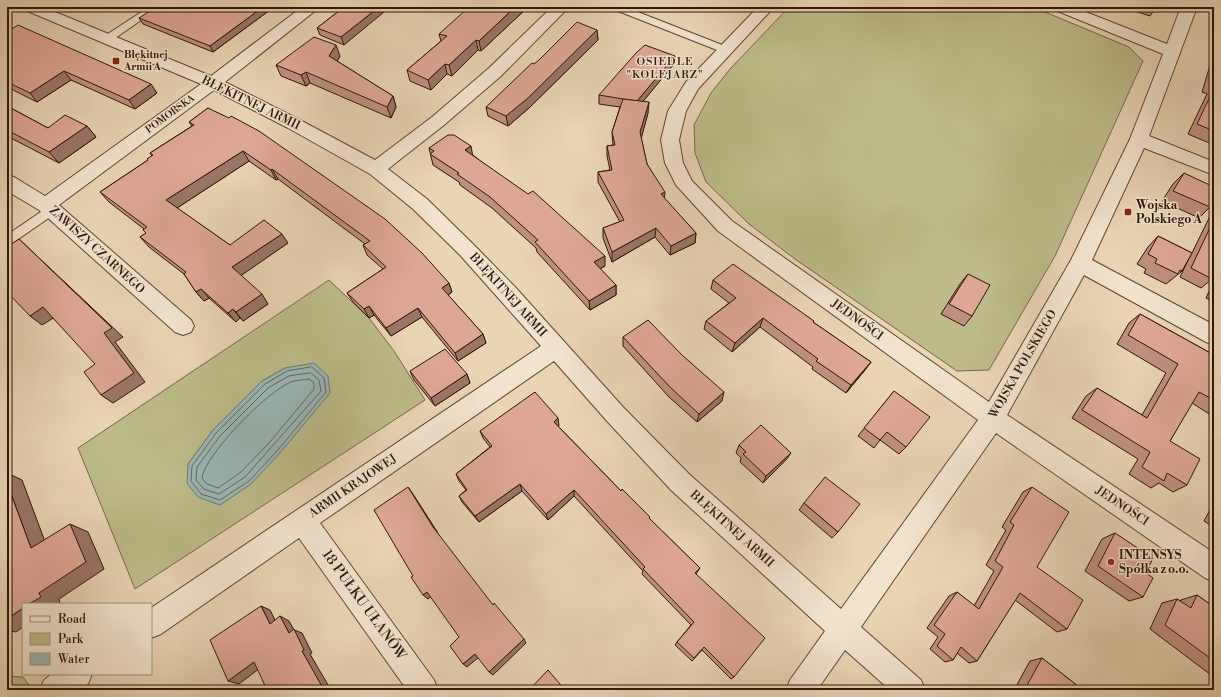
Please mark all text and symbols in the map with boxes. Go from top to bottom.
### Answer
place label: Błękitnej Armii A [123,49,168,73]
district label: OSIEDLE "KOLEJARZ" [627,55,703,82]
marker: Błękitnej Armii A [111,56,121,66]
street label: BŁĘKITNEJ ARMII [198,72,303,134]
street label: POMORSKA [143,92,198,136]
place label: Wojska Polskiego A [1135,198,1202,227]
street label: ZAWISZY CZARNEGO [46,203,148,297]
marker: Wojska Polskiego A [1123,207,1133,217]
street label: BŁĘKITNEJ ARMII [466,249,550,340]
street label: JEDNOŚCI [827,294,887,344]
street label: WOJSKA POLSKIEGO [985,307,1060,422]
street label: ARMII KRAJOWEJ [305,451,400,522]
street label: JEDNOŚCI [1092,481,1153,529]
street label: BŁĘKITNEJ ARMII [686,487,777,571]
street label: 18 PUŁKU UŁANÓW [318,545,412,665]
place label: INTENSYS Spółka z o.o. [1119,548,1189,577]
marker: INTENSYS Spółka z o.o. [1106,557,1116,567]
legend [22,603,152,675]
text: Road [58,612,86,627]
text: Park [58,632,84,647]
text: Water [57,652,90,667]

